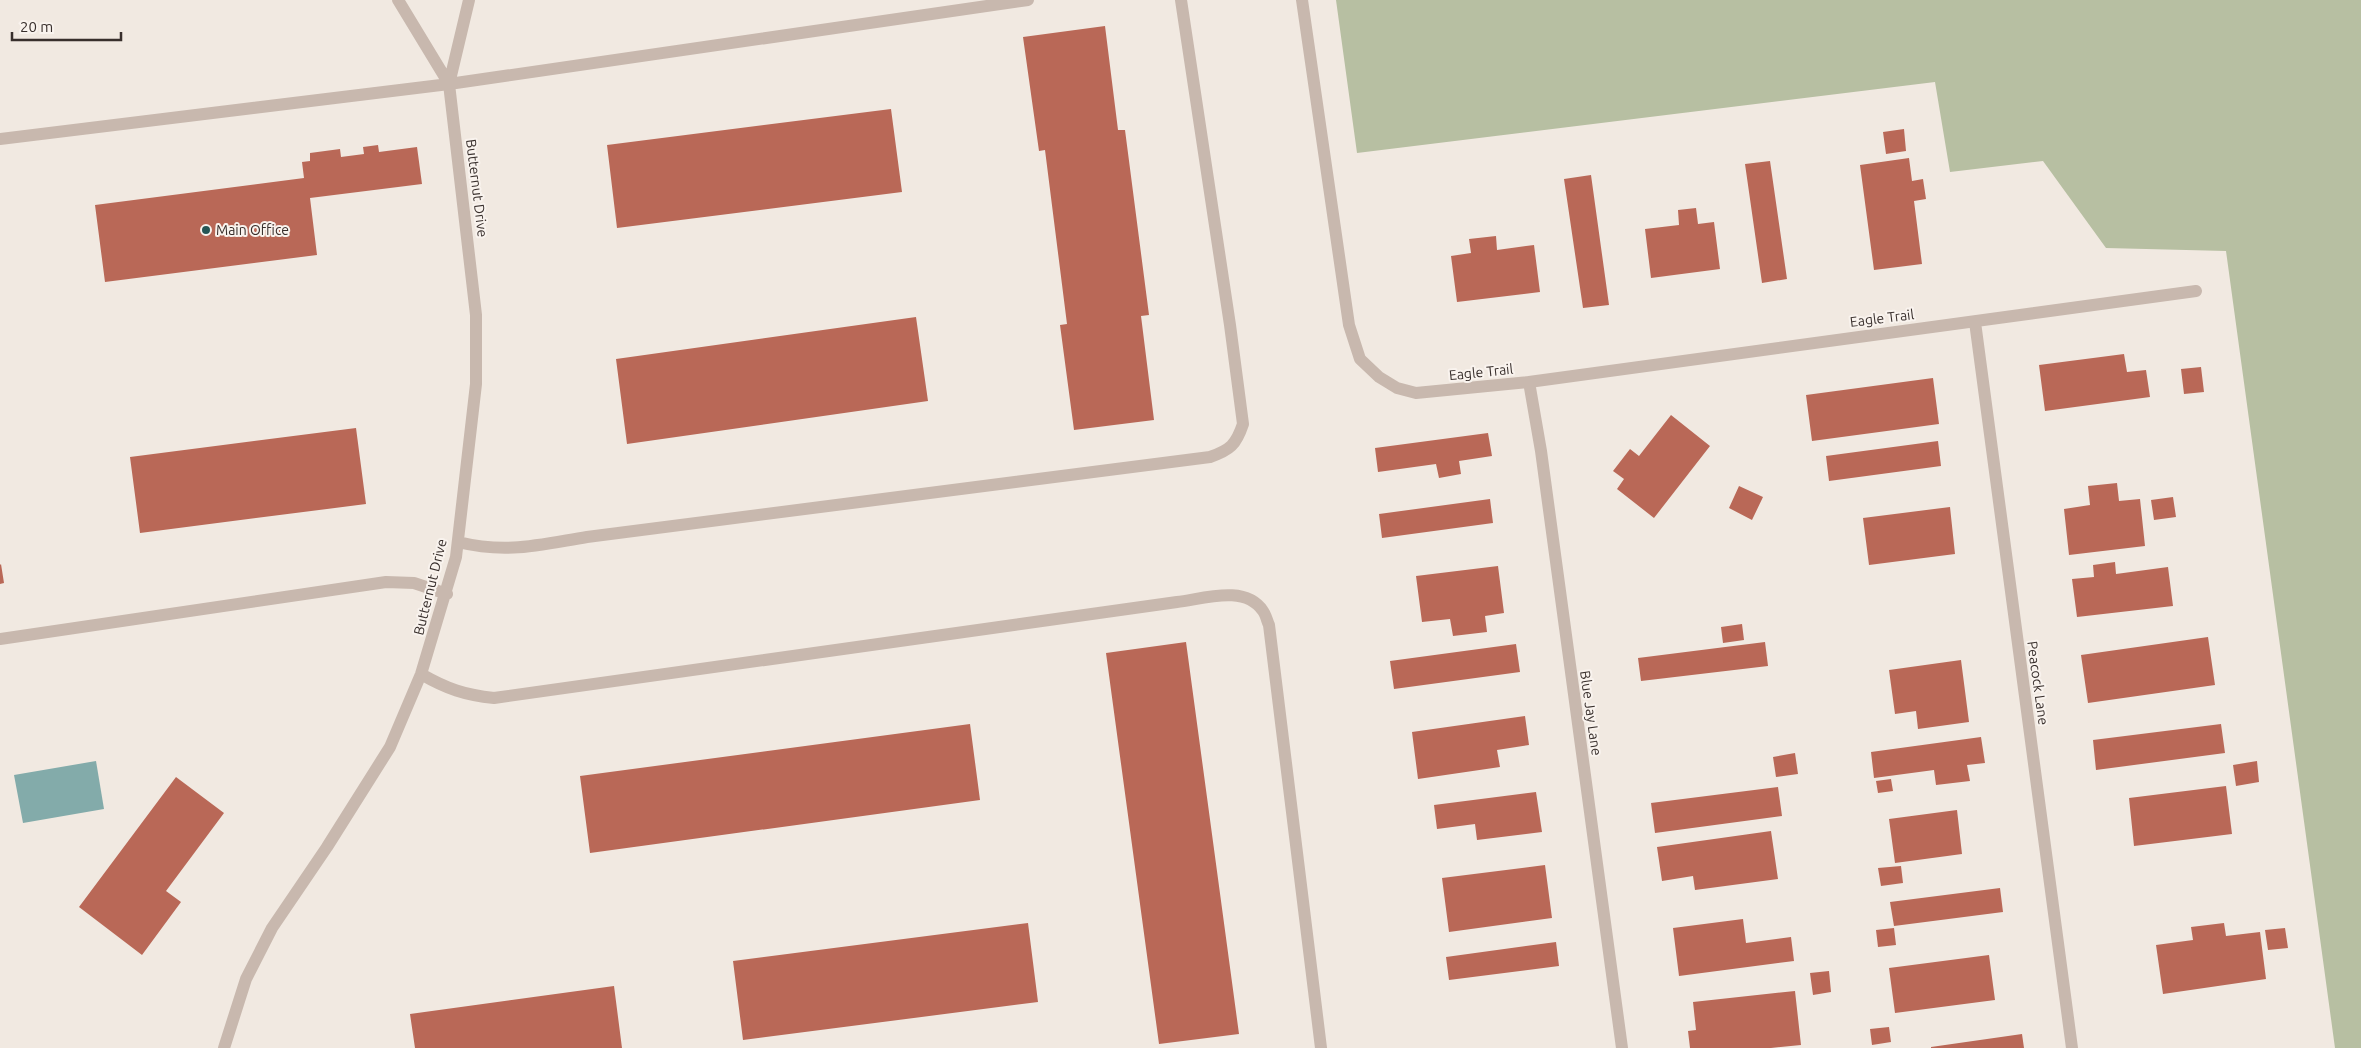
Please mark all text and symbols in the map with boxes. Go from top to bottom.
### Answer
scale bar [12,10,121,42]
text: 20 m [20,18,53,35]
street label: Butternut Drive [463,138,491,238]
place label: Main Office [216,222,289,238]
marker: Main Office [200,224,212,236]
street label: Eagle Trail [1849,306,1915,330]
street label: Eagle Trail [1448,361,1514,383]
street label: Butternut Drive [410,537,450,637]
street label: Peacock Lane [2024,640,2052,726]
street label: Blue Jay Lane [1577,670,1605,756]

